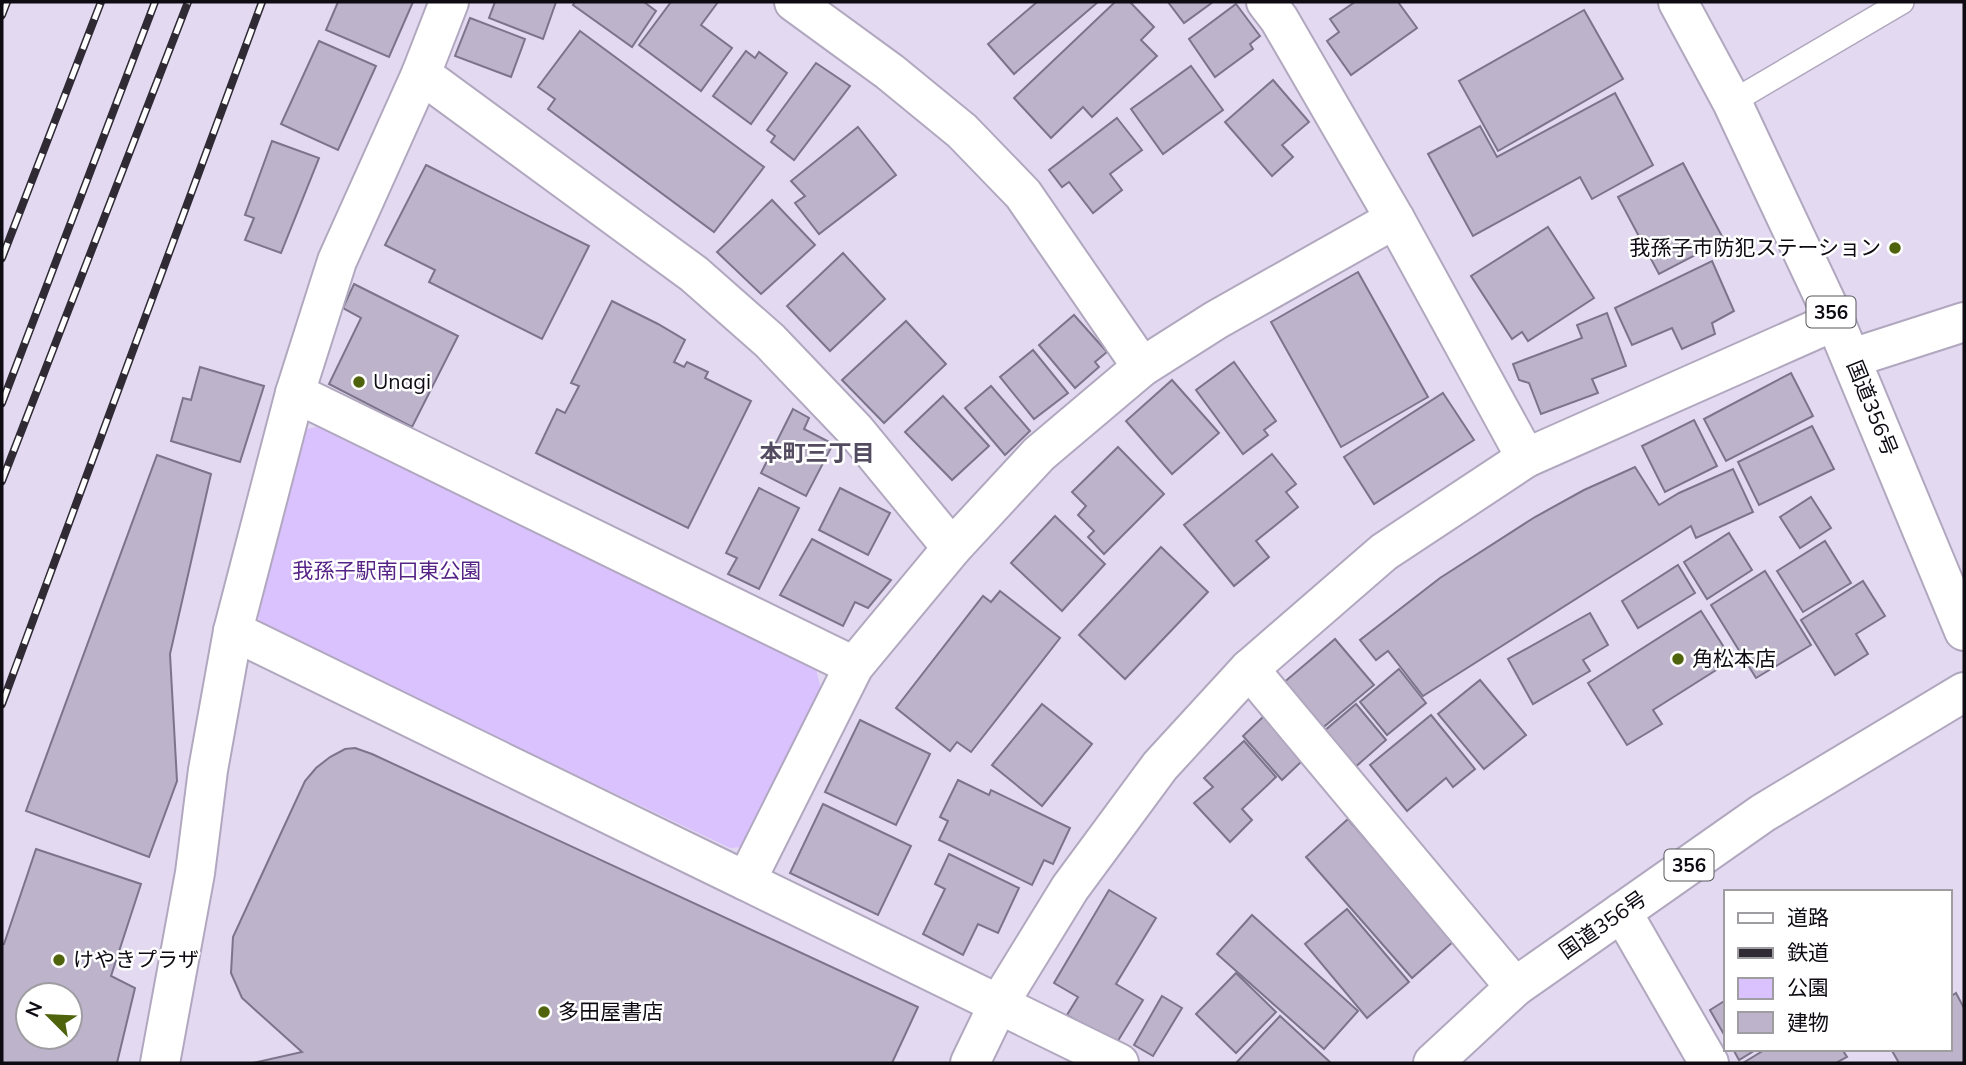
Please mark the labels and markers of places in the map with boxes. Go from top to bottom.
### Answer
place label: 我孫子市防犯ステーション [1629,234,1881,260]
marker: 我孫子市防犯ステーション [1887,240,1903,256]
place label: Unagi [373,368,431,394]
marker: Unagi [351,374,367,390]
place label: 角松本店 [1692,645,1776,671]
marker: 角松本店 [1670,651,1686,667]
place label: けやきプラザ [73,946,199,972]
marker: けやきプラザ [51,952,67,968]
place label: 多田屋書店 [558,998,663,1024]
marker: 多田屋書店 [536,1004,552,1020]

